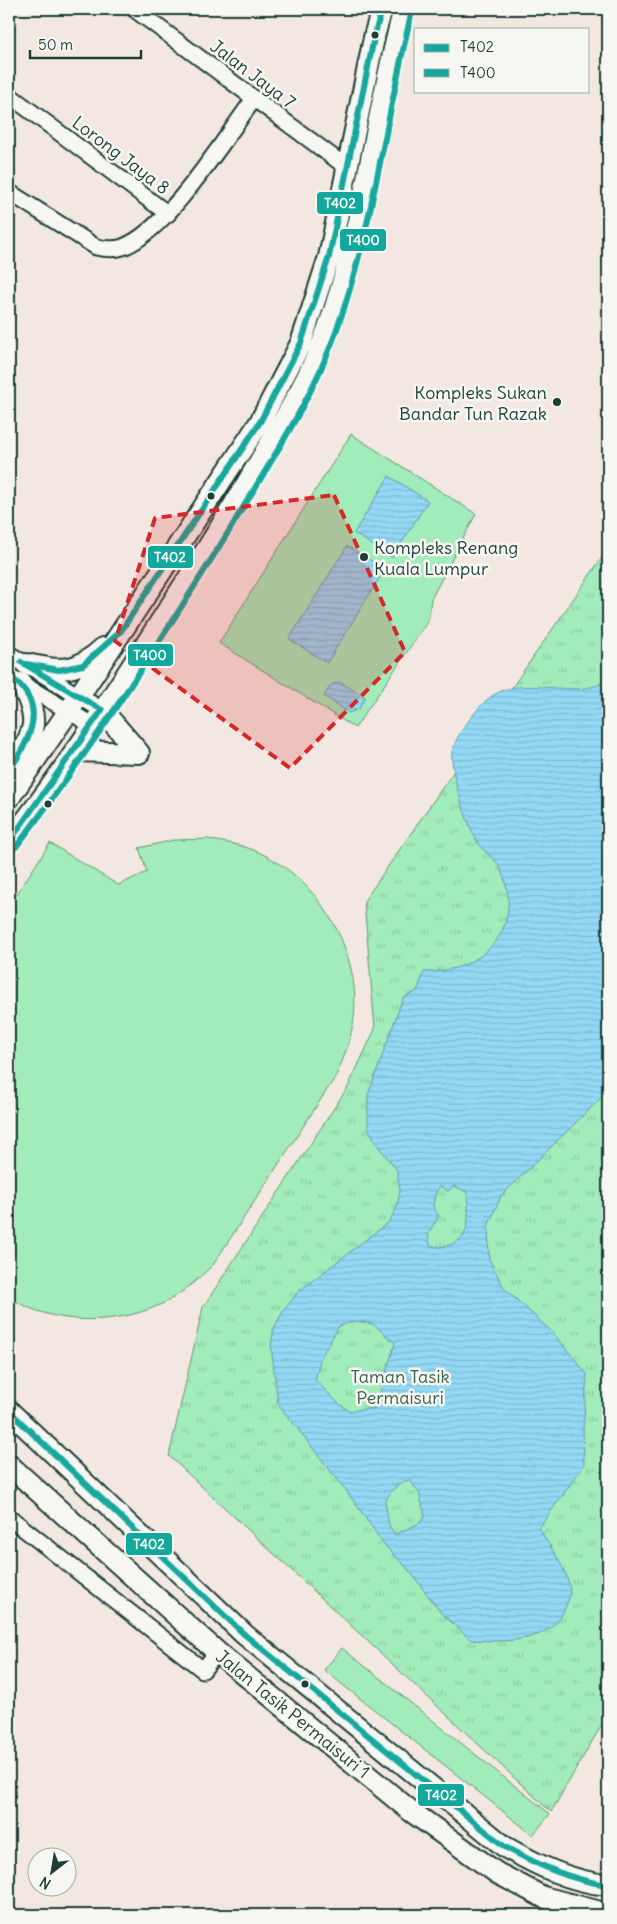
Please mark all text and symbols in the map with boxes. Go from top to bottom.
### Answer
scale bar [30,28,141,60]
legend [414,28,590,92]
unlabelled marker [370,30,380,40]
street label: Jalan Jaya 7 [206,34,301,114]
text: 50 m [38,35,73,54]
text: T402 [460,37,494,56]
text: T400 [460,63,496,82]
street label: Lorong Jaya 8 [68,111,174,199]
line badge: T402 [316,191,364,215]
text: T402 [324,194,356,212]
line badge: T400 [339,228,387,252]
text: T400 [346,231,380,249]
place label: Kompleks Sukan Bandar Tun Razak [399,381,547,425]
marker: Kompleks Sukan Bandar Tun Razak [551,396,563,408]
unlabelled marker [206,491,216,501]
place label: Kompleks Renang Kuala Lumpur [374,536,518,580]
line badge: T402 [147,545,194,569]
text: T402 [154,548,186,566]
marker: Kompleks Renang Kuala Lumpur [358,551,370,563]
line badge: T400 [127,643,174,667]
text: T400 [133,646,167,664]
unlabelled marker [43,799,53,809]
park label: Taman Tasik Permaisuri [350,1365,450,1409]
line badge: T402 [125,1532,173,1556]
text: T402 [133,1535,165,1553]
street label: Jalan Tasik Permaisuri 1 [211,1645,375,1783]
unlabelled marker [300,1679,310,1689]
line badge: T402 [417,1783,465,1807]
text: T402 [425,1786,457,1804]
north arrow [28,1846,78,1896]
text: N [37,1873,54,1893]

